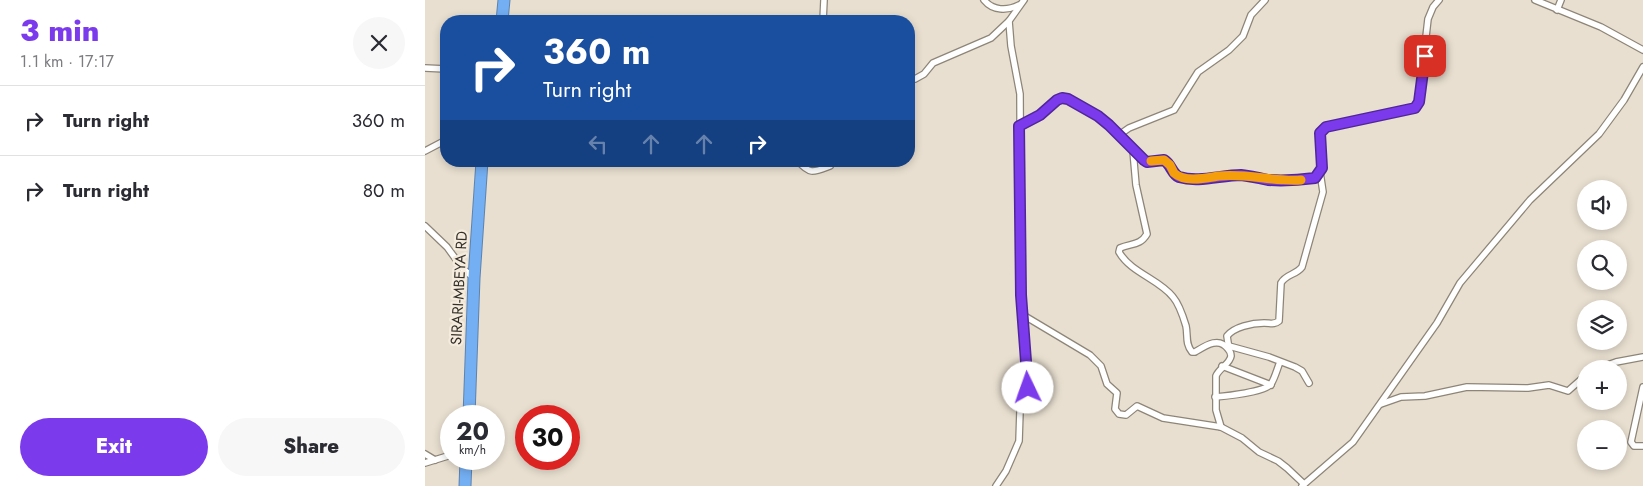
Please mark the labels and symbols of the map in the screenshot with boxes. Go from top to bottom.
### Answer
pin [1404,35,1446,77]
street label: SIRARI-MBEYA RD [445,230,473,346]
position arrow [1001,361,1053,413]
speed limit sign: 30 [515,405,580,470]

